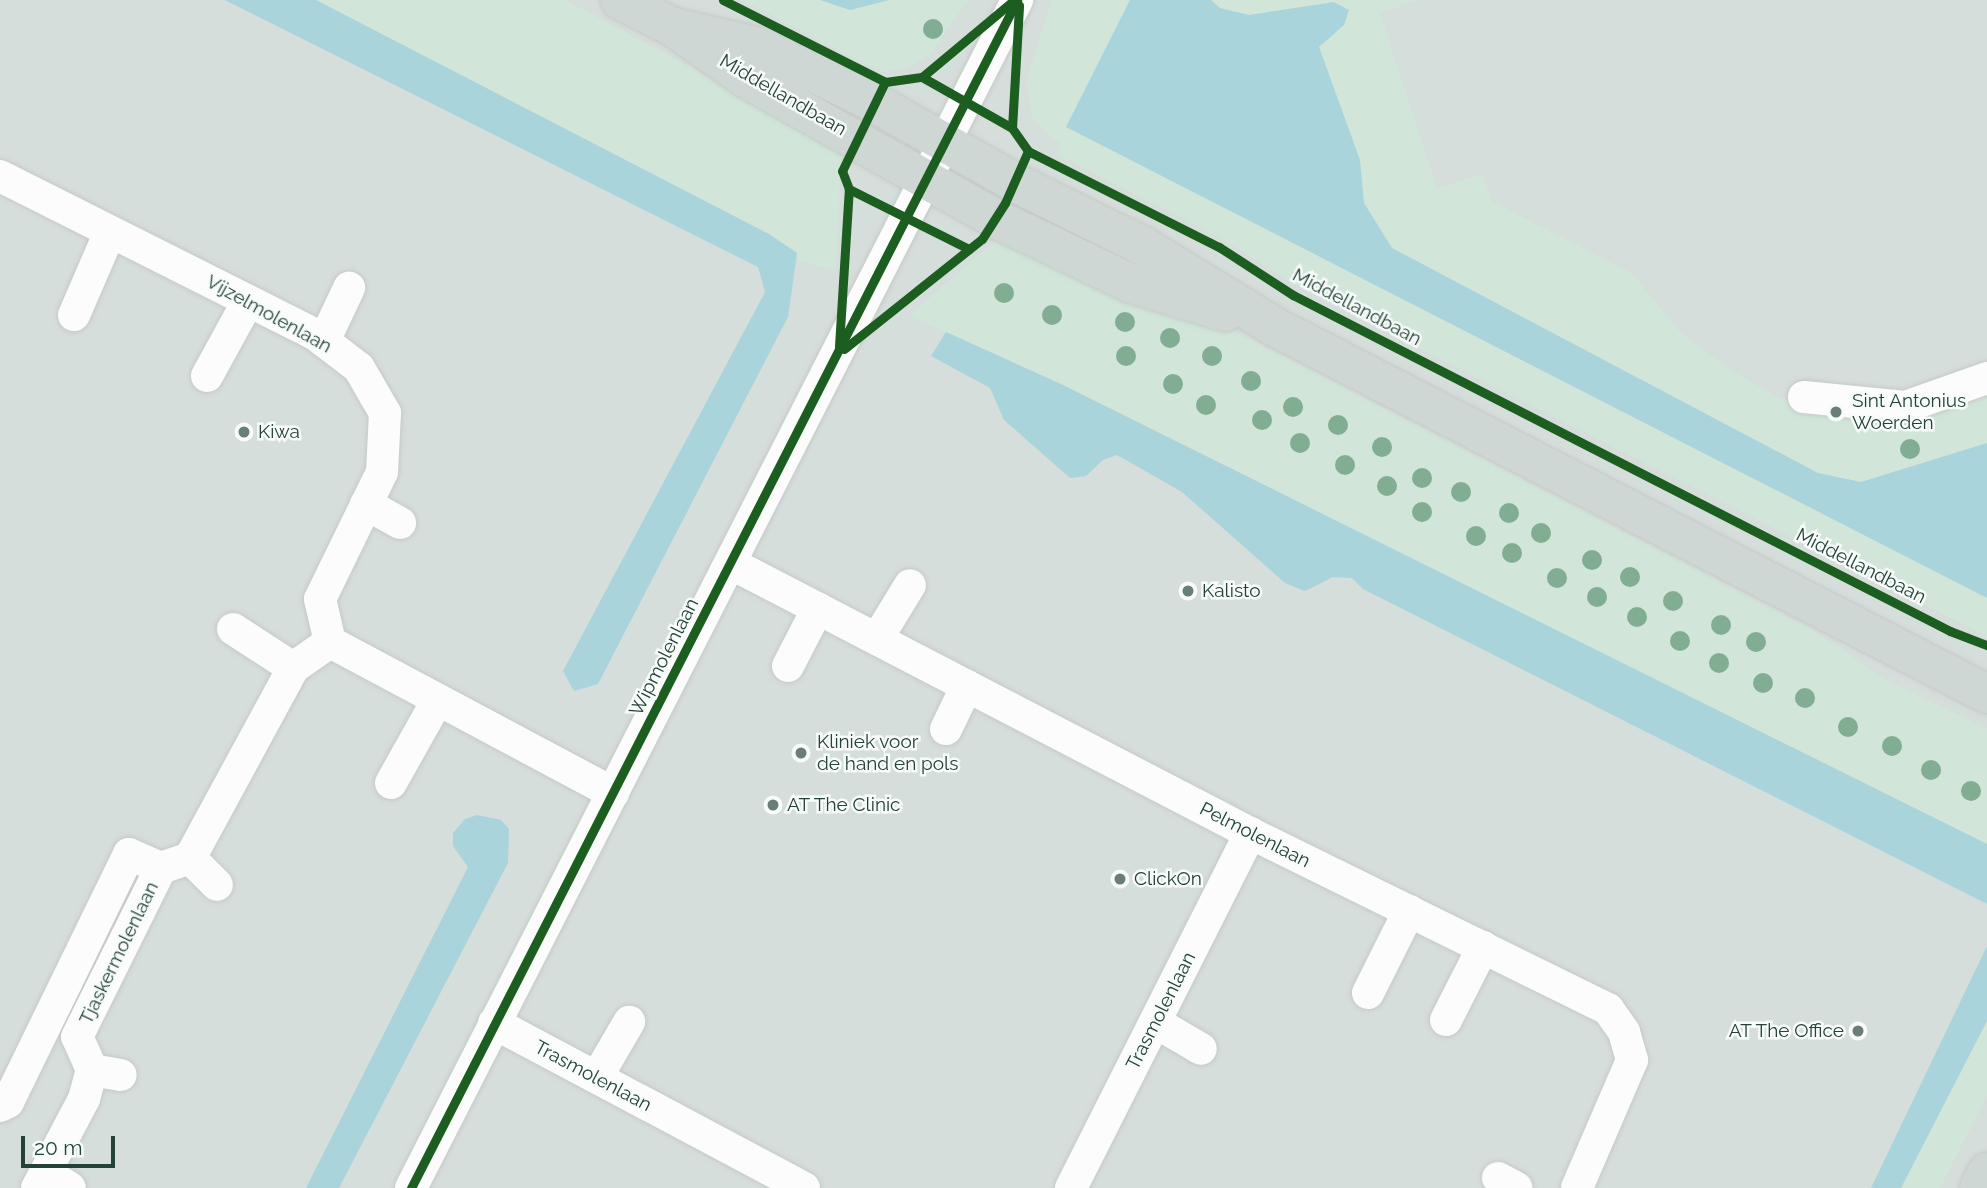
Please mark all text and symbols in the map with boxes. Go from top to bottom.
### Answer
street label: Middellandbaan [716,49,850,141]
street label: Middellandbaan [1289,263,1425,351]
street label: Vijzelmolenlaan [202,270,336,358]
place label: Sint Antonius Woerden [1852,390,1967,434]
marker: Sint Antonius Woerden [1826,402,1846,422]
place label: Kiwa [258,421,300,443]
marker: Kiwa [236,424,252,440]
street label: Middellandbaan [1792,523,1930,609]
place label: Kalisto [1202,580,1261,602]
marker: Kalisto [1180,583,1196,599]
street label: Wipmolenlaan [625,594,703,720]
place label: Kliniek voor de hand en pols [817,731,958,775]
marker: Kliniek voor de hand en pols [791,743,811,763]
place label: AT The Clinic [787,794,902,816]
marker: AT The Clinic [765,797,781,813]
street label: Pelmolenlaan [1196,797,1314,873]
place label: ClickOn [1134,868,1202,890]
marker: ClickOn [1112,871,1128,887]
street label: Tjaskermolenlaan [75,878,163,1028]
street label: Trasmolenlaan [1122,948,1200,1074]
place label: AT The Office [1728,1020,1844,1042]
marker: AT The Office [1850,1023,1866,1039]
street label: Trasmolenlaan [531,1036,655,1116]
scale bar [24,1122,119,1166]
text: 20 m [34,1135,82,1160]

